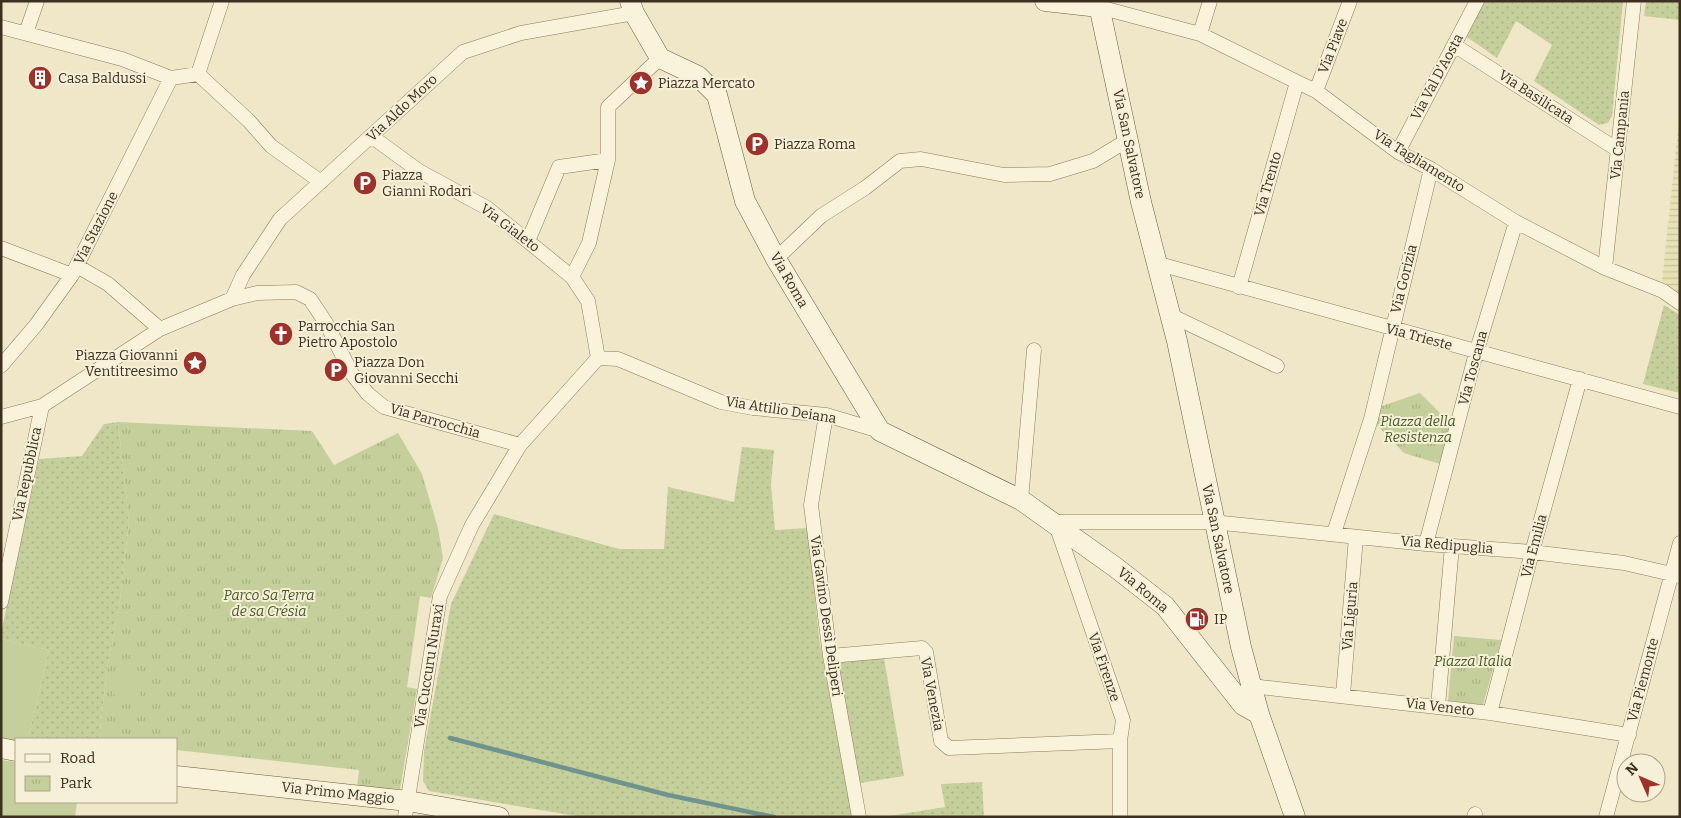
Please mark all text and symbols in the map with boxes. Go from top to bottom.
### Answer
street label: Via Piave [1315,16,1351,76]
street label: Via Val D'Aosta [1407,31,1467,123]
building icon: Casa Baldussi [27,65,53,91]
street label: Via Basilicata [1495,66,1577,128]
place label: Casa Baldussi [58,70,146,87]
place icon: Piazza Mercato [628,70,654,96]
street label: Via Aldo Moro [363,71,441,145]
place label: Piazza Mercato [658,75,755,92]
street label: Via San Salvatore [1109,88,1149,200]
street label: Via Campania [1607,89,1633,181]
street label: Via Tagliamento [1370,126,1468,196]
parking icon: Piazza Roma [744,131,770,157]
place label: Piazza Roma [774,136,856,153]
street label: Via Trento [1251,150,1285,218]
place label: Piazza Gianni Rodari [382,167,472,200]
parking icon: Piazza Gianni Rodari [352,170,378,196]
street label: Via Stazione [70,189,122,267]
street label: Via Gialeto [477,200,543,256]
street label: Via Gorizia [1387,242,1421,315]
street label: Via Roma [766,249,812,311]
place label: Parrocchia San Pietro Apostolo [298,318,398,351]
street label: Via Trieste [1384,320,1454,354]
church icon: Parrocchia San Pietro Apostolo [268,321,294,347]
street label: Via Toscana [1455,328,1491,407]
place label: Piazza Giovanni Ventitreesimo [75,347,178,380]
place icon: Piazza Giovanni Ventitreesimo [182,350,208,376]
place label: Piazza Don Giovanni Secchi [354,354,458,387]
parking icon: Piazza Don Giovanni Secchi [323,357,349,383]
street label: Via Attilio Deiana [724,393,838,427]
street label: Via Parrocchia [388,400,482,442]
park label: Piazza della Resistenza [1380,413,1456,446]
street label: Via Repubblica [9,425,45,523]
street label: Via San Salvatore [1198,483,1238,595]
street label: Via Emilia [1517,512,1551,580]
street label: Via Redipuglia [1400,532,1494,558]
street label: Via Gavino Dessì Deliperi [806,535,846,697]
street label: Via Roma [1114,564,1172,616]
street label: Via Liguria [1339,580,1362,651]
park label: Parco Sa Terra de sa Crésia [223,587,315,620]
street label: Via Cuccuru Nuraxi [411,603,447,729]
fuel station icon: IP [1184,606,1210,632]
place label: IP [1214,611,1227,628]
street label: Via Firenze [1084,630,1124,704]
street label: Via Piemonte [1624,636,1662,724]
park label: Piazza Italia [1434,653,1512,670]
street label: Via Venezia [917,656,948,733]
street label: Via Veneto [1405,694,1475,720]
legend [15,738,178,803]
text: Road [60,749,95,767]
north arrow [1616,753,1666,803]
text: N [1622,759,1642,779]
text: Park [60,774,92,792]
street label: Via Primo Maggio [281,779,395,807]

